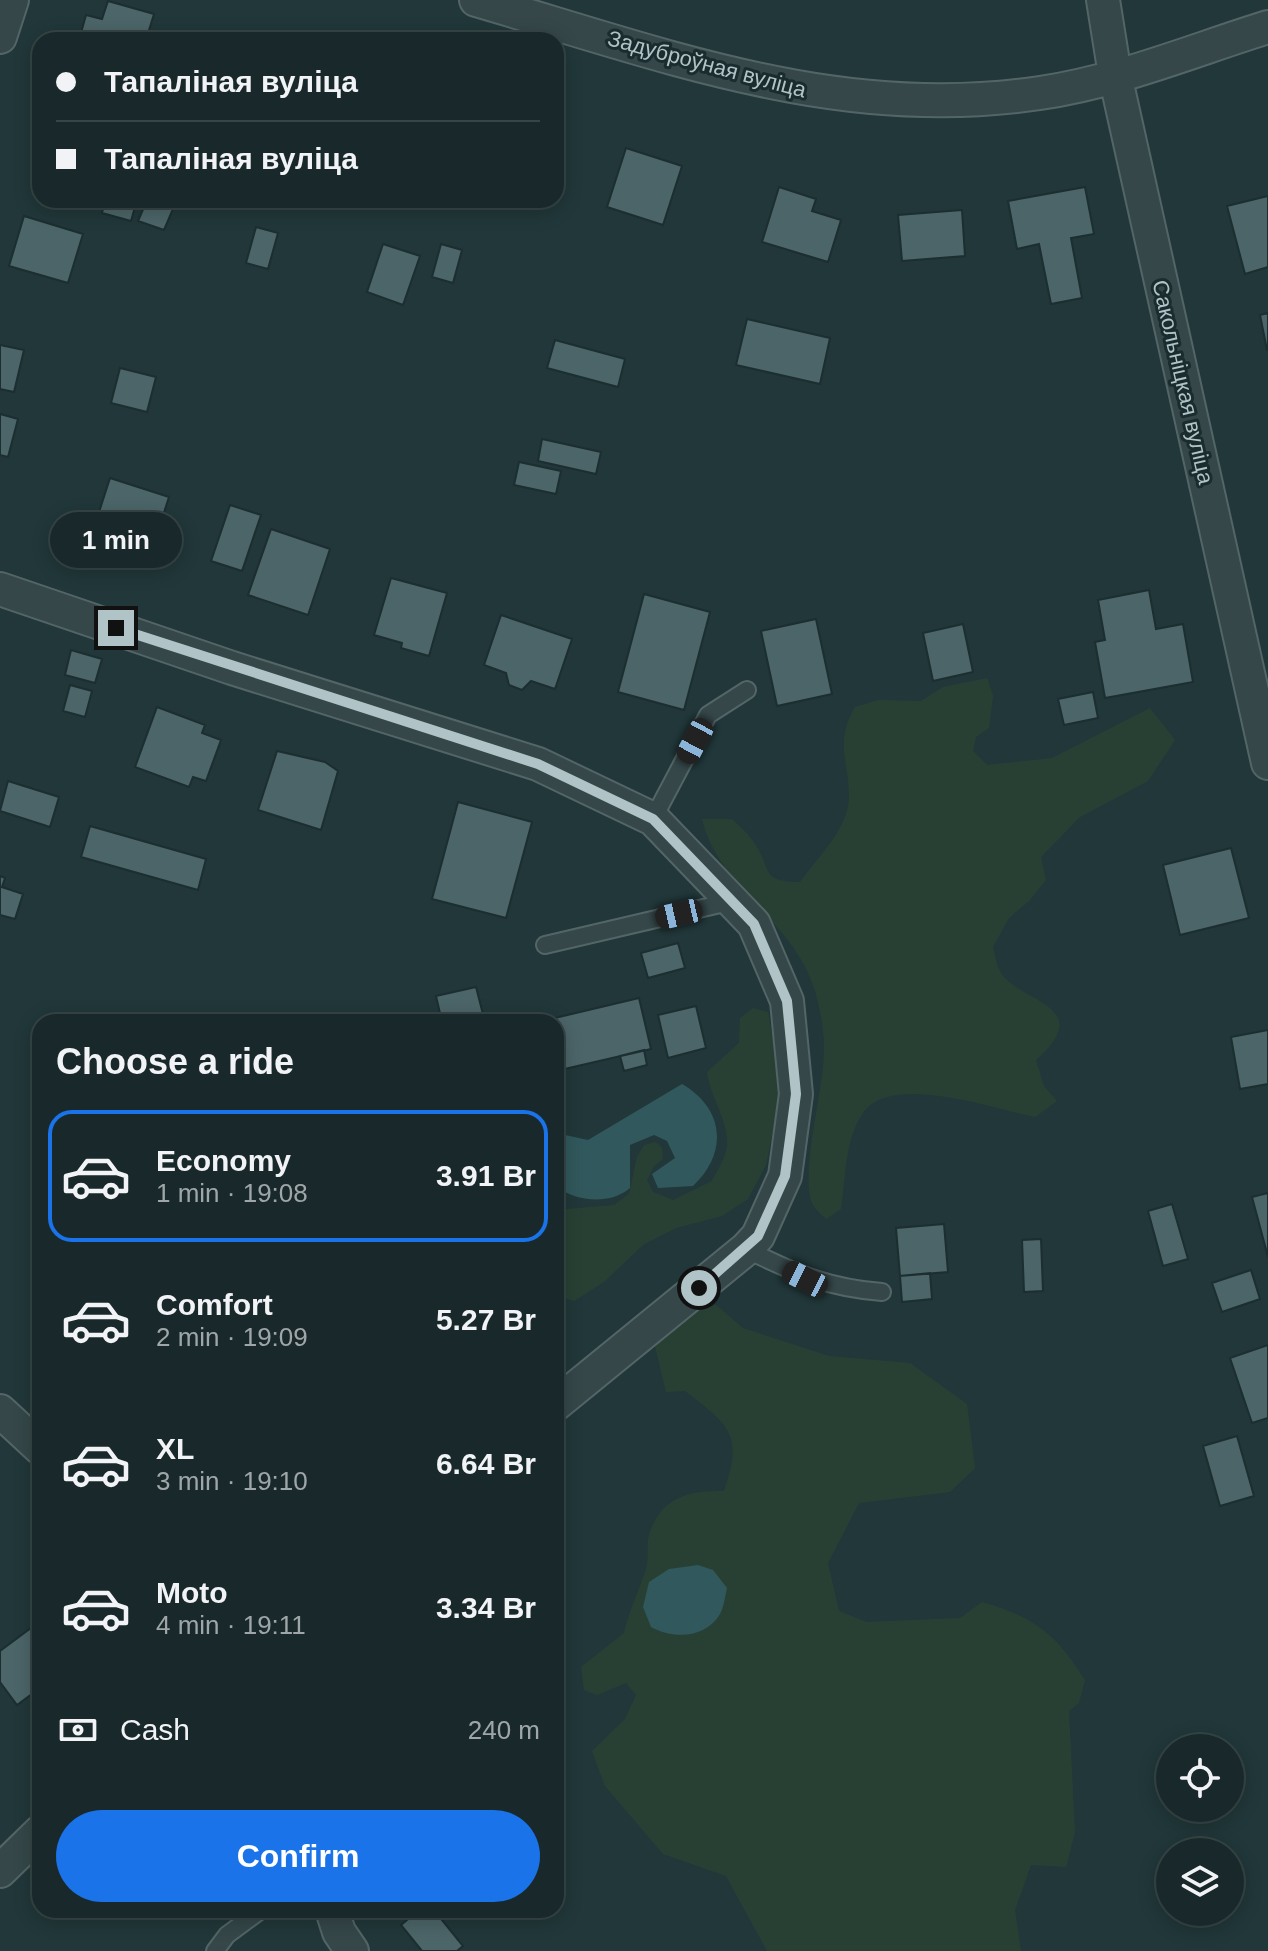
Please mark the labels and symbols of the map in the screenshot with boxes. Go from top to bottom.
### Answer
street label: Задуброўная вуліца [605,25,810,103]
street label: Сакольніцкая вуліца [1147,278,1219,487]
callout: 1 min [50,512,182,568]
route end [98,610,134,646]
car [673,714,717,768]
car [653,897,705,931]
car [778,1257,832,1301]
route start [681,1270,717,1306]

